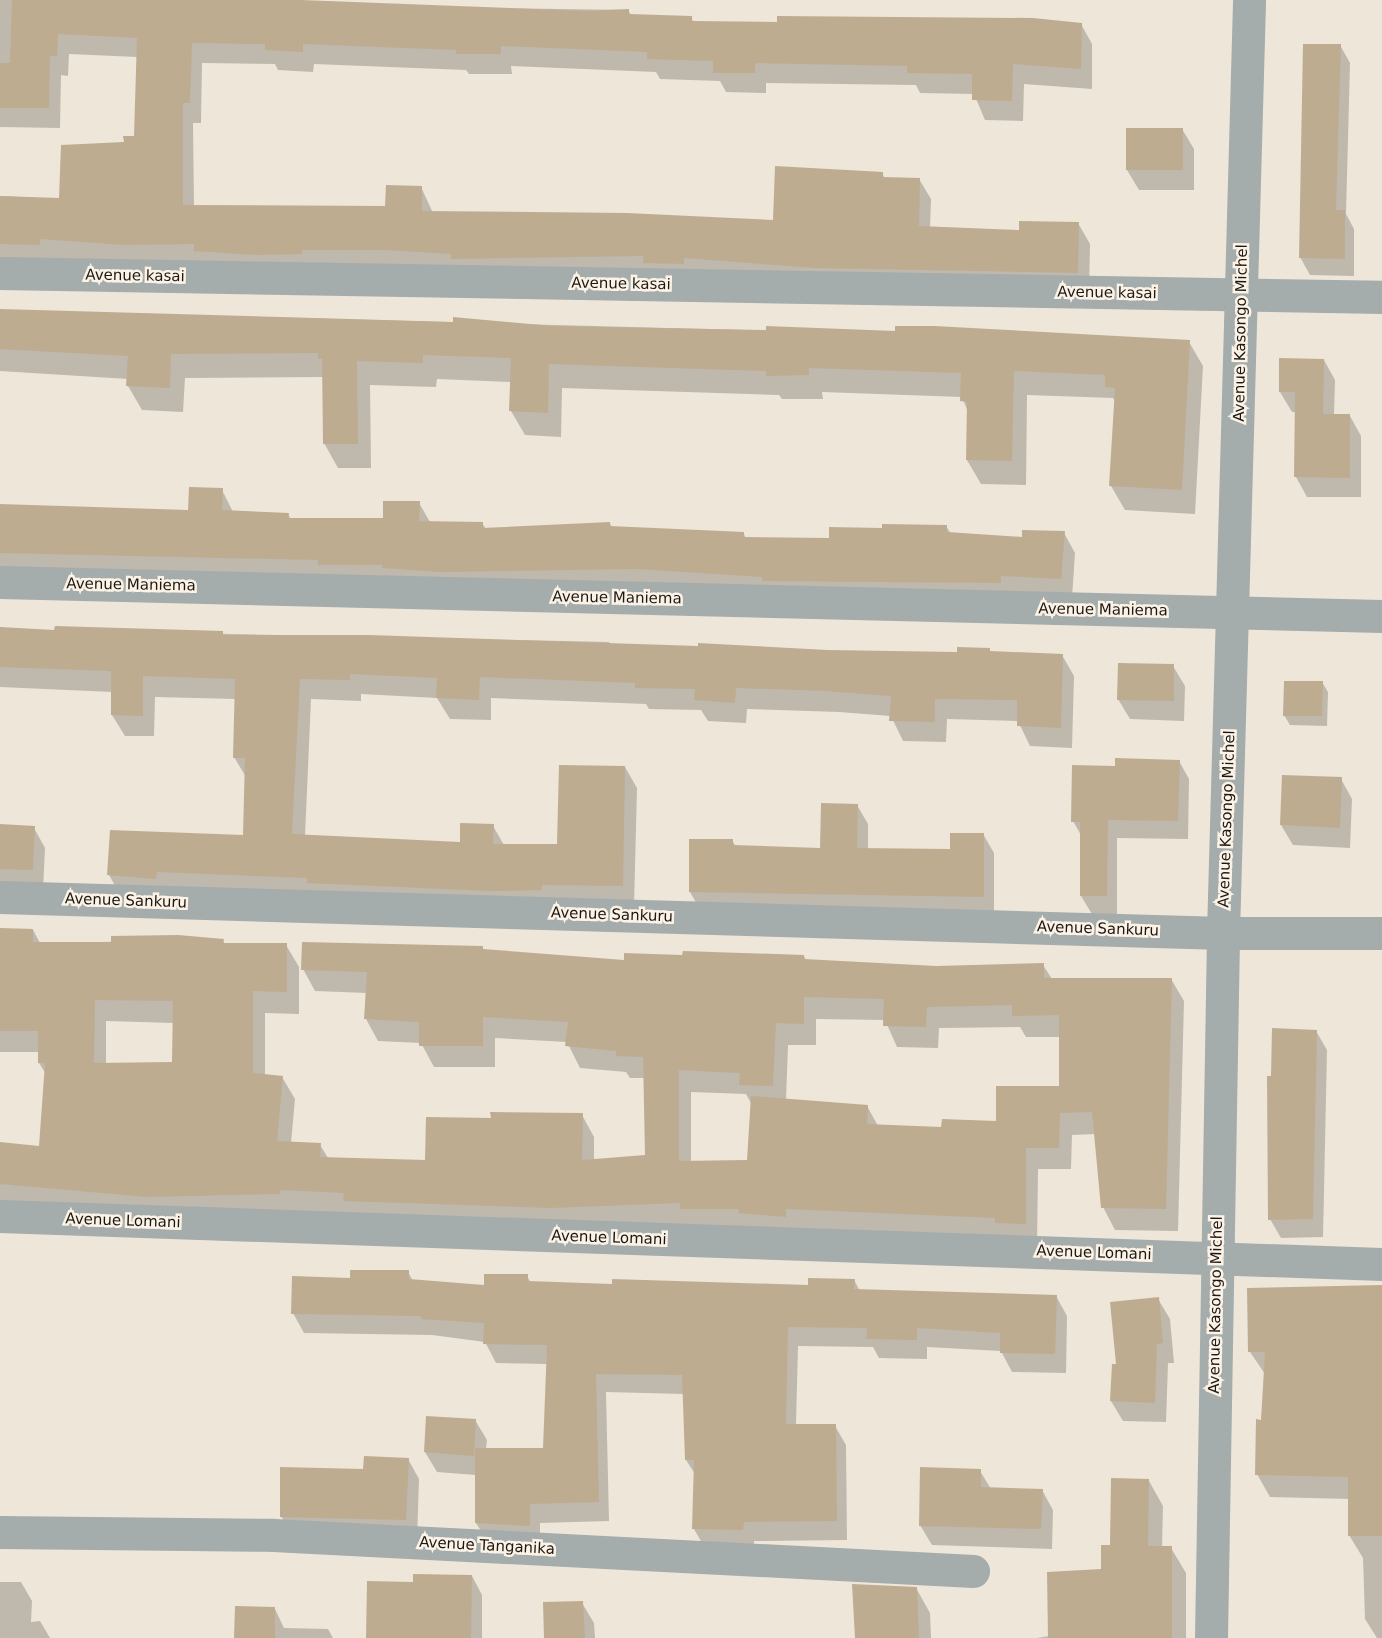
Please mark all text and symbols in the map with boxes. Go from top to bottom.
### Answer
street label: Avenue Kasongo Michel [1230,244,1252,422]
street label: Avenue kasai [85,266,185,286]
street label: Avenue kasai [571,274,671,294]
street label: Avenue kasai [1057,283,1157,303]
street label: Avenue Maniema [66,575,196,595]
street label: Avenue Maniema [552,588,682,608]
street label: Avenue Maniema [1038,600,1168,620]
street label: Avenue Kasongo Michel [1215,730,1239,908]
street label: Avenue Sankuru [65,890,187,912]
street label: Avenue Sankuru [551,904,673,926]
street label: Avenue Sankuru [1037,918,1159,940]
street label: Avenue Lomani [65,1210,181,1232]
street label: Avenue Kasongo Michel [1205,1216,1227,1394]
street label: Avenue Lomani [551,1227,667,1249]
street label: Avenue Lomani [1036,1242,1152,1264]
street label: Avenue Tanganika [419,1533,555,1559]

